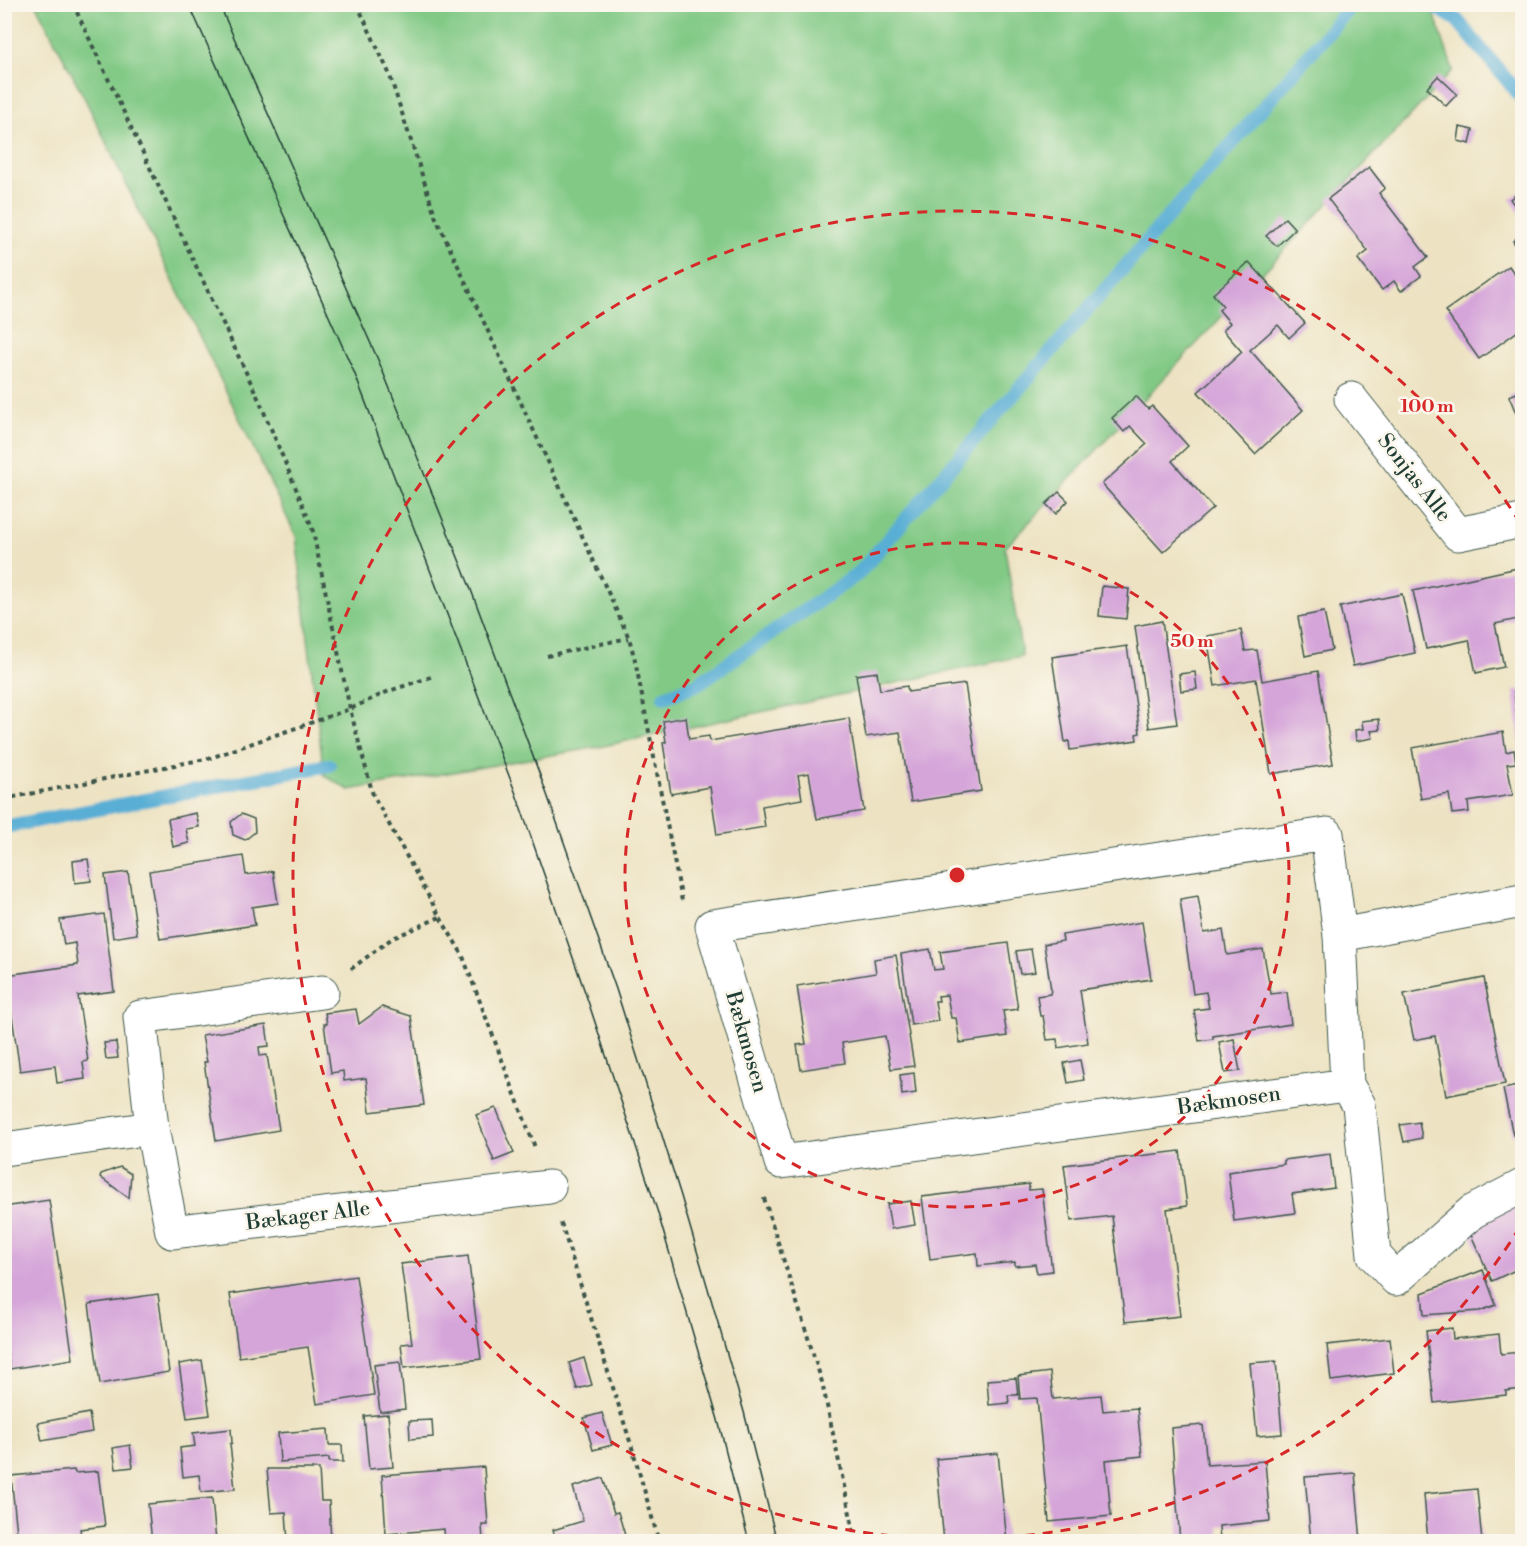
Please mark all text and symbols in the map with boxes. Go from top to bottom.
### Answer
text: 100 m [1400,395,1454,418]
street label: Sonjas Alle [1371,429,1457,527]
text: 50 m [1170,630,1214,653]
centre of rings [947,865,967,885]
street label: Bækmosen [719,987,773,1096]
street label: Bækmosen [1175,1081,1283,1121]
street label: Bækager Alle [243,1195,372,1237]

